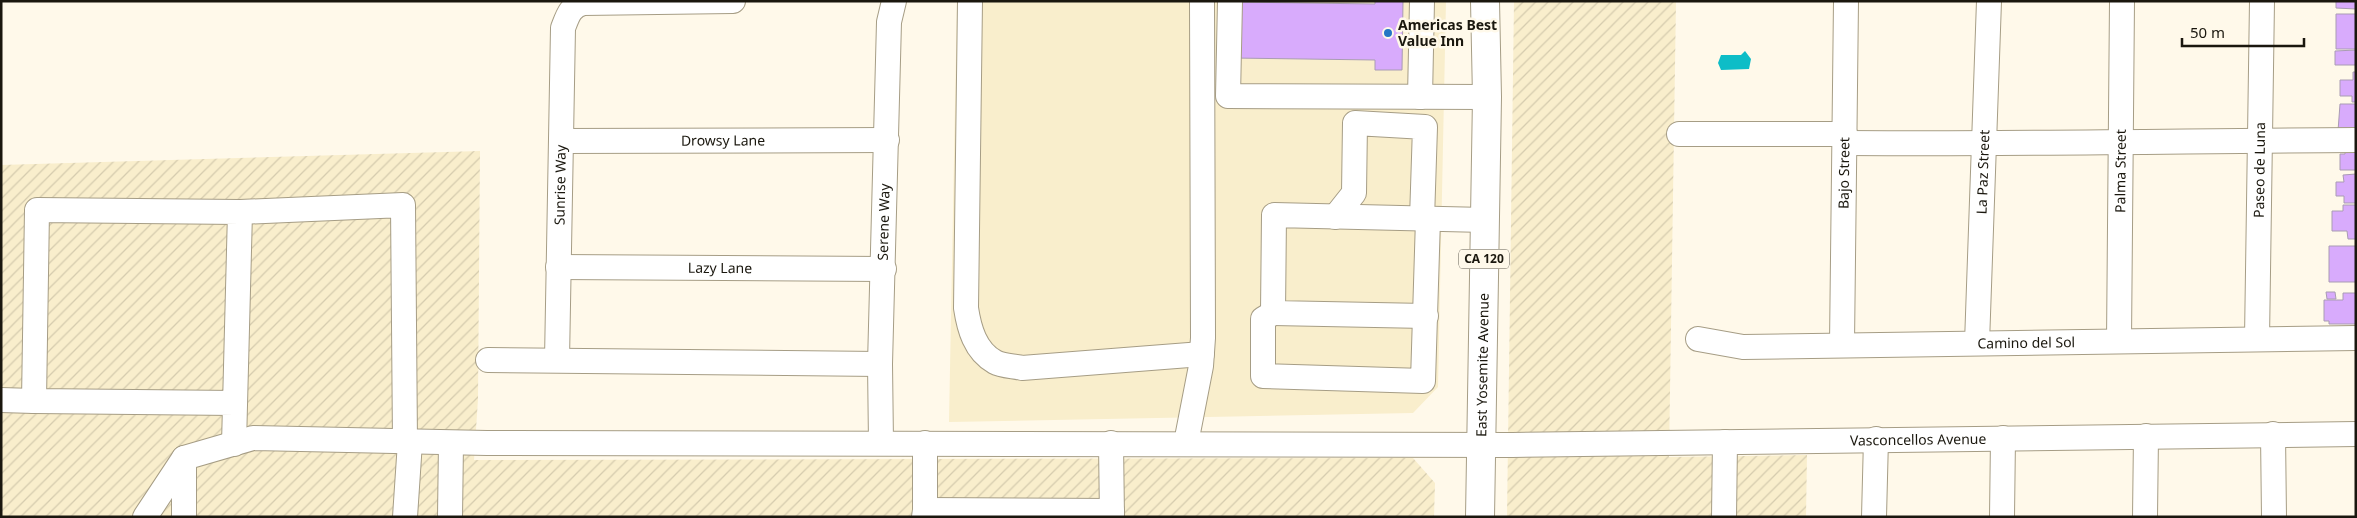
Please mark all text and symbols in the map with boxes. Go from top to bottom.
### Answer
place label: Americas Best Value Inn [1398,15,1497,50]
scale bar [2182,15,2304,47]
text: 50 m [2190,22,2225,42]
marker: Americas Best Value Inn [1382,27,1394,39]
street label: Paseo de Luna [2249,122,2269,218]
street label: La Paz Street [1972,129,1993,215]
street label: Palma Street [2110,129,2130,213]
street label: Drowsy Lane [681,130,765,150]
street label: Bajo Street [1834,137,1853,209]
street label: Sunrise Way [549,144,570,225]
street label: Serene Way [873,182,894,261]
road number: CA 120 [1459,250,1509,268]
street label: Lazy Lane [688,258,752,277]
street label: East Yosemite Avenue [1471,293,1493,437]
street label: Camino del Sol [1977,332,2075,353]
street label: Vasconcellos Avenue [1850,429,1987,450]

